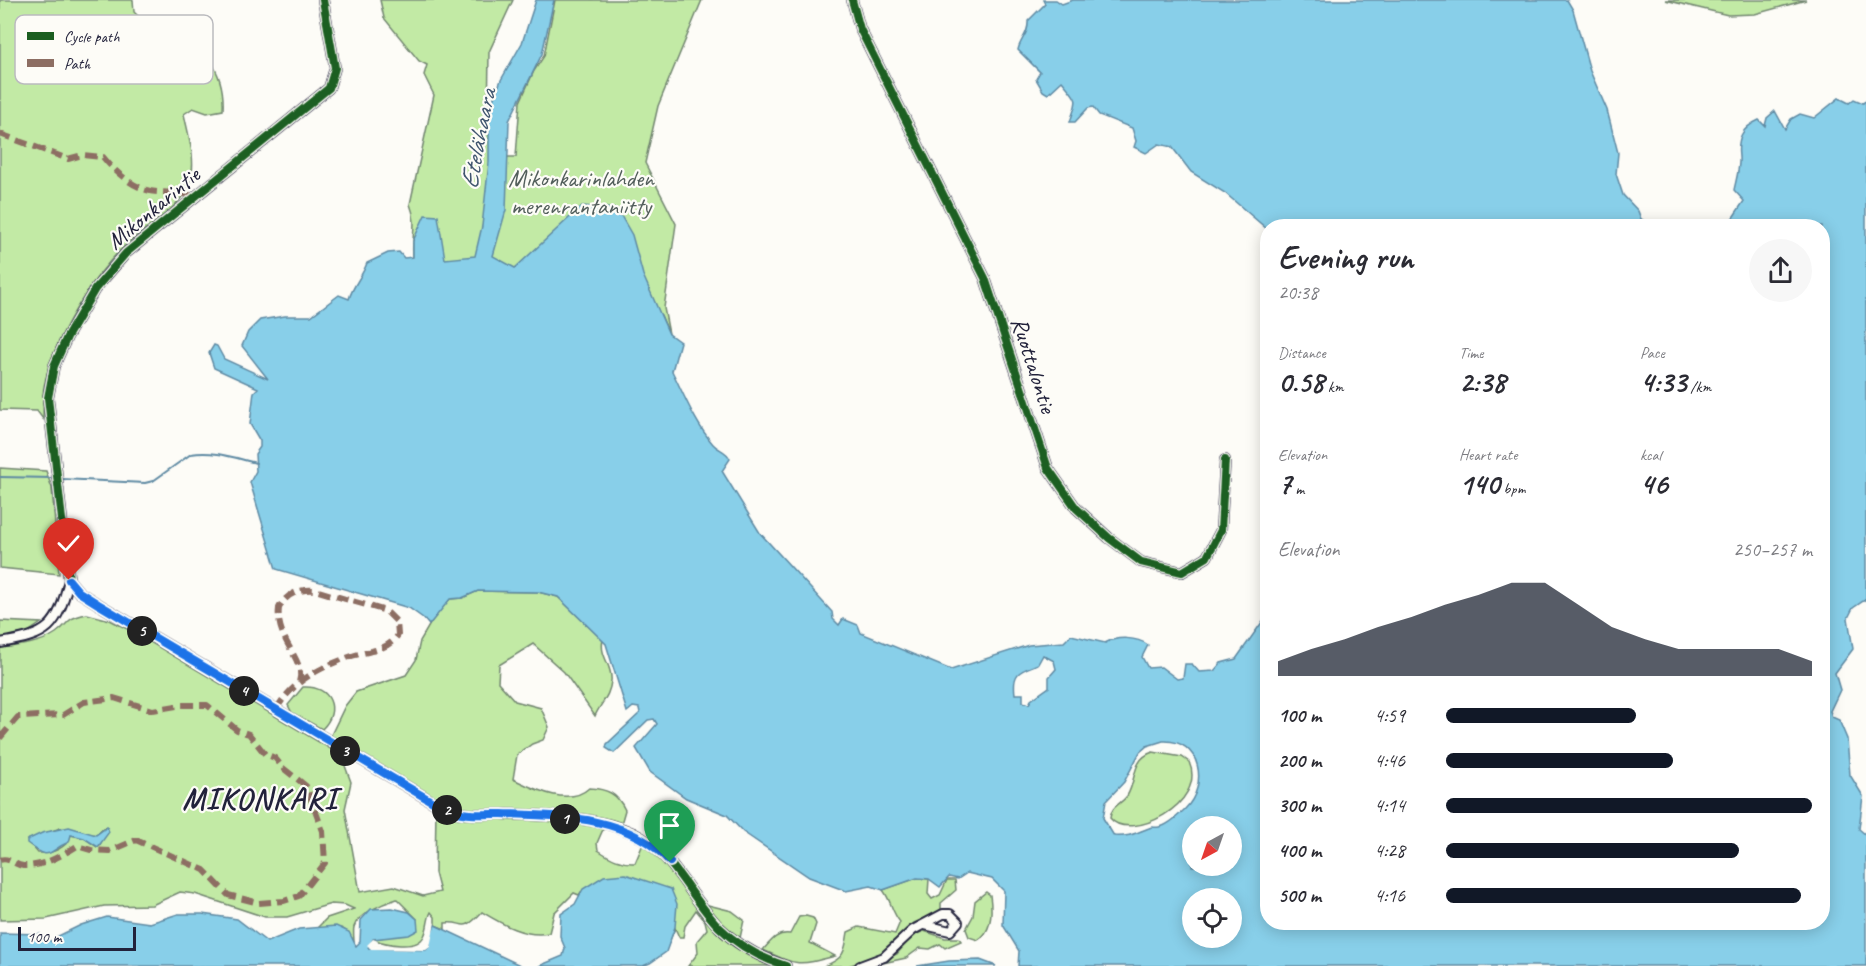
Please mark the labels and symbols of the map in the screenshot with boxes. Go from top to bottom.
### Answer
legend [15,15,213,84]
text: Cycle path [64,27,120,47]
text: Path [64,54,91,74]
water label: Etelähaara [452,83,504,191]
street label: Mikonkarintie [100,159,208,256]
park label: Mikonkarinlahden merenrantaniitty [508,163,655,221]
street label: Ruottalontie [1004,313,1064,419]
pin [43,518,94,580]
pin: 5 [127,616,157,646]
pin: 4 [229,676,259,706]
pin: 3 [330,736,360,766]
district label: MIKONKARI [182,780,343,818]
pin: 2 [432,795,462,825]
pin [644,800,695,862]
pin: 1 [550,804,580,834]
north arrow [1182,816,1242,876]
scale bar [18,924,136,952]

